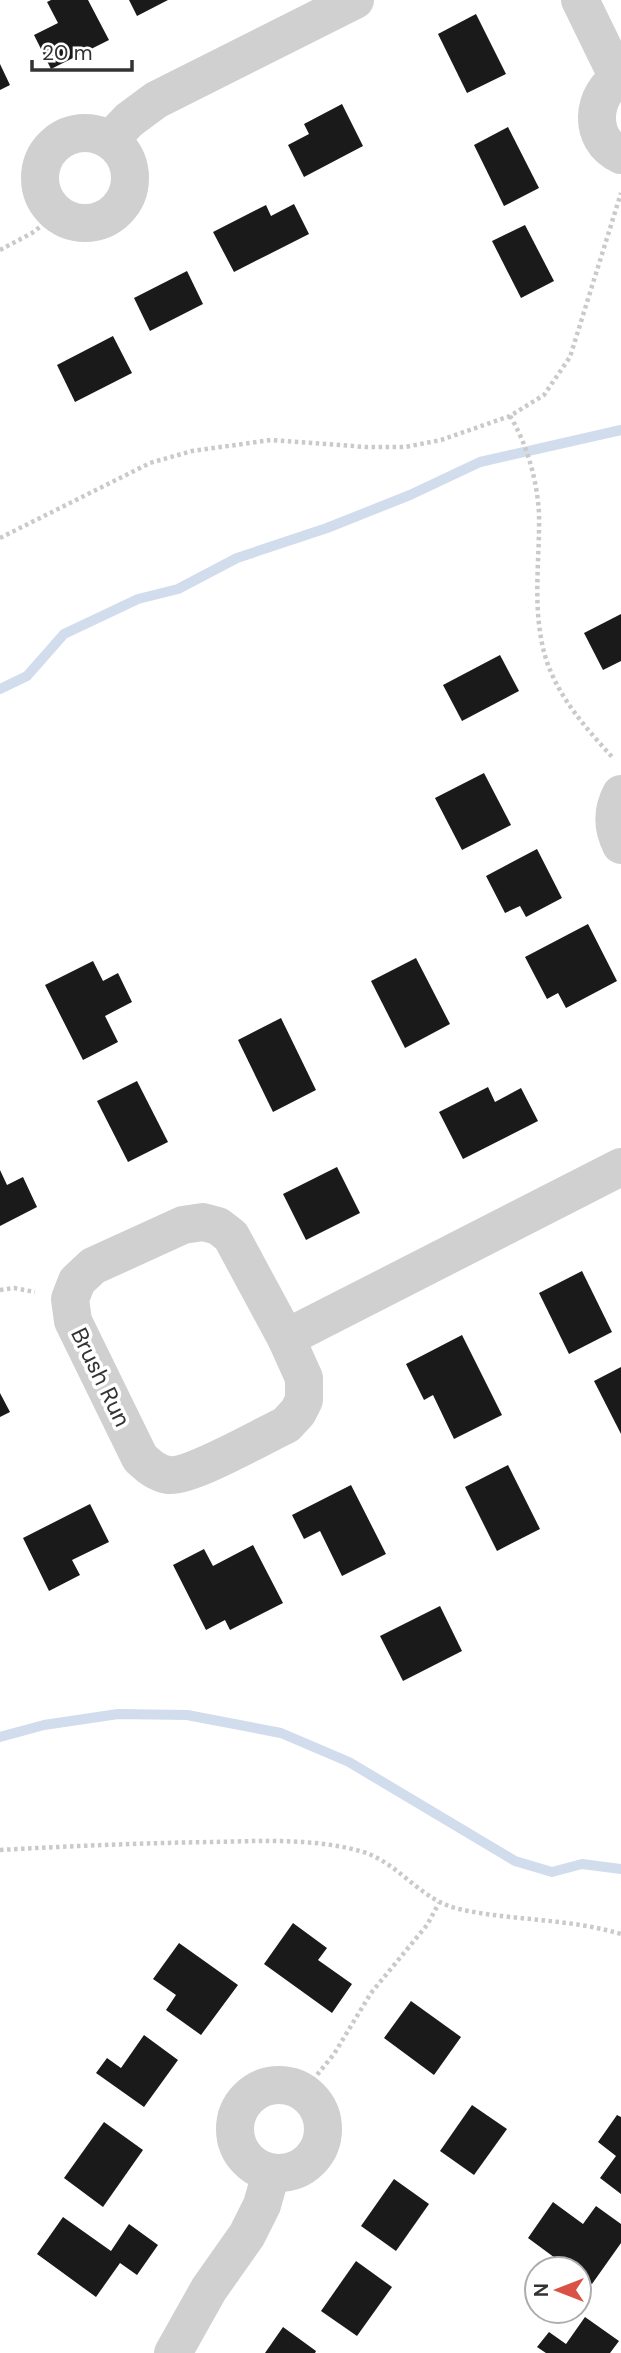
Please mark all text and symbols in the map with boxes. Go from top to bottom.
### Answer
scale bar [32,28,131,72]
text: 20 m [42,39,93,67]
street label: Brush Run [64,1323,138,1431]
north arrow [523,2255,593,2325]
text: N [529,2283,554,2297]

